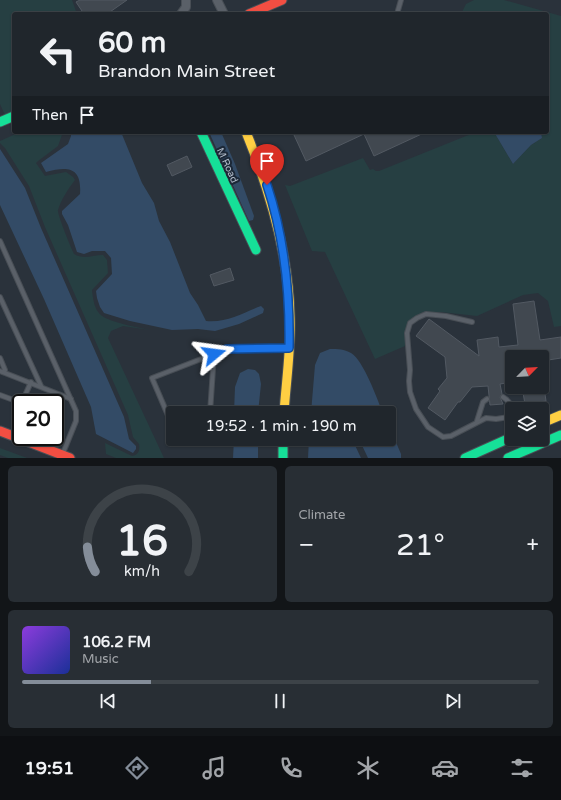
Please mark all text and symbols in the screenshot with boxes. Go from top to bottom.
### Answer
text: 60 m [98,26,166,60]
icon: left [32,28,84,80]
text: Brandon Main Street [98,60,275,82]
icon: arrive [76,104,98,126]
text: Then [32,106,68,124]
pin [250,144,284,185]
street label: M Road [214,146,240,185]
icon: arrive [256,150,278,172]
position arrow [193,333,235,375]
north arrow [505,350,549,394]
map controls [505,350,549,446]
speed limit sign: 20 [12,394,64,446]
button: layers [505,402,549,446]
text: 19:52 · 1 min · 190 m [206,417,356,435]
text: Climate [299,507,345,523]
text: 16 [116,517,168,567]
text: 21° [396,527,445,564]
text: − [299,532,314,558]
text: + [527,532,539,558]
text: km/h [124,563,160,580]
text: 106.2 FM [82,633,151,651]
text: Music [82,651,119,667]
icon: previous [97,690,119,712]
icon: pause [269,690,291,712]
icon: next [442,690,464,712]
icon: directions [123,754,151,782]
icon: music [200,754,228,782]
icon: phone [277,754,305,782]
icon: climate [354,754,382,782]
icon: car [431,754,459,782]
icon: filters [508,754,536,782]
text: 19:51 [25,757,74,779]

